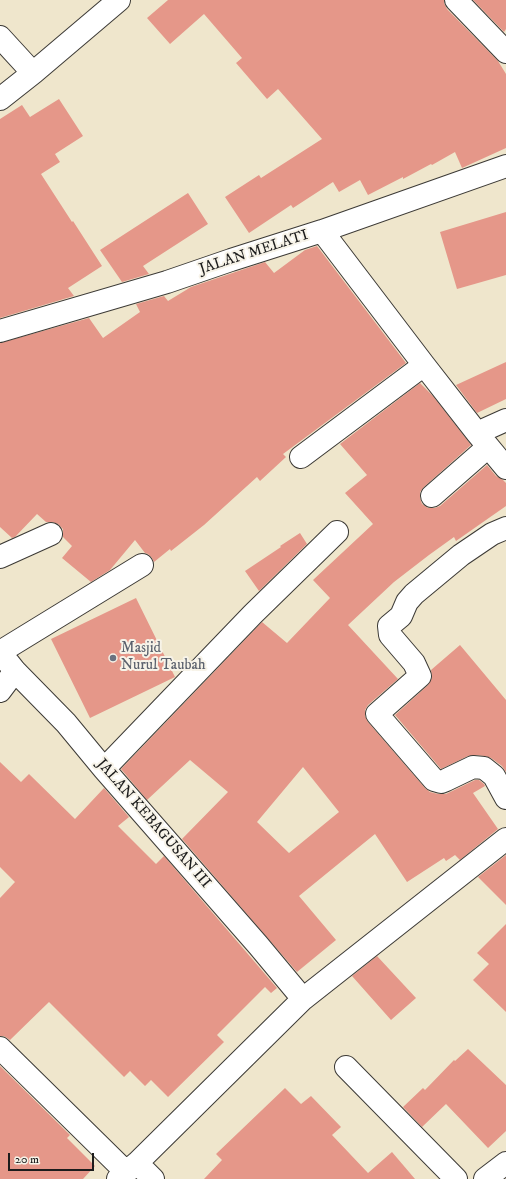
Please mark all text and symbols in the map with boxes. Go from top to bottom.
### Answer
street label: JALAN MELATI [197,227,311,279]
place label: Masjid Nurul Taubah [121,640,206,675]
marker: Masjid Nurul Taubah [108,653,118,663]
street label: JALAN KEBAGUSAN III [92,756,214,892]
scale bar [10,1145,96,1171]
text: 20 m [15,1152,39,1167]

